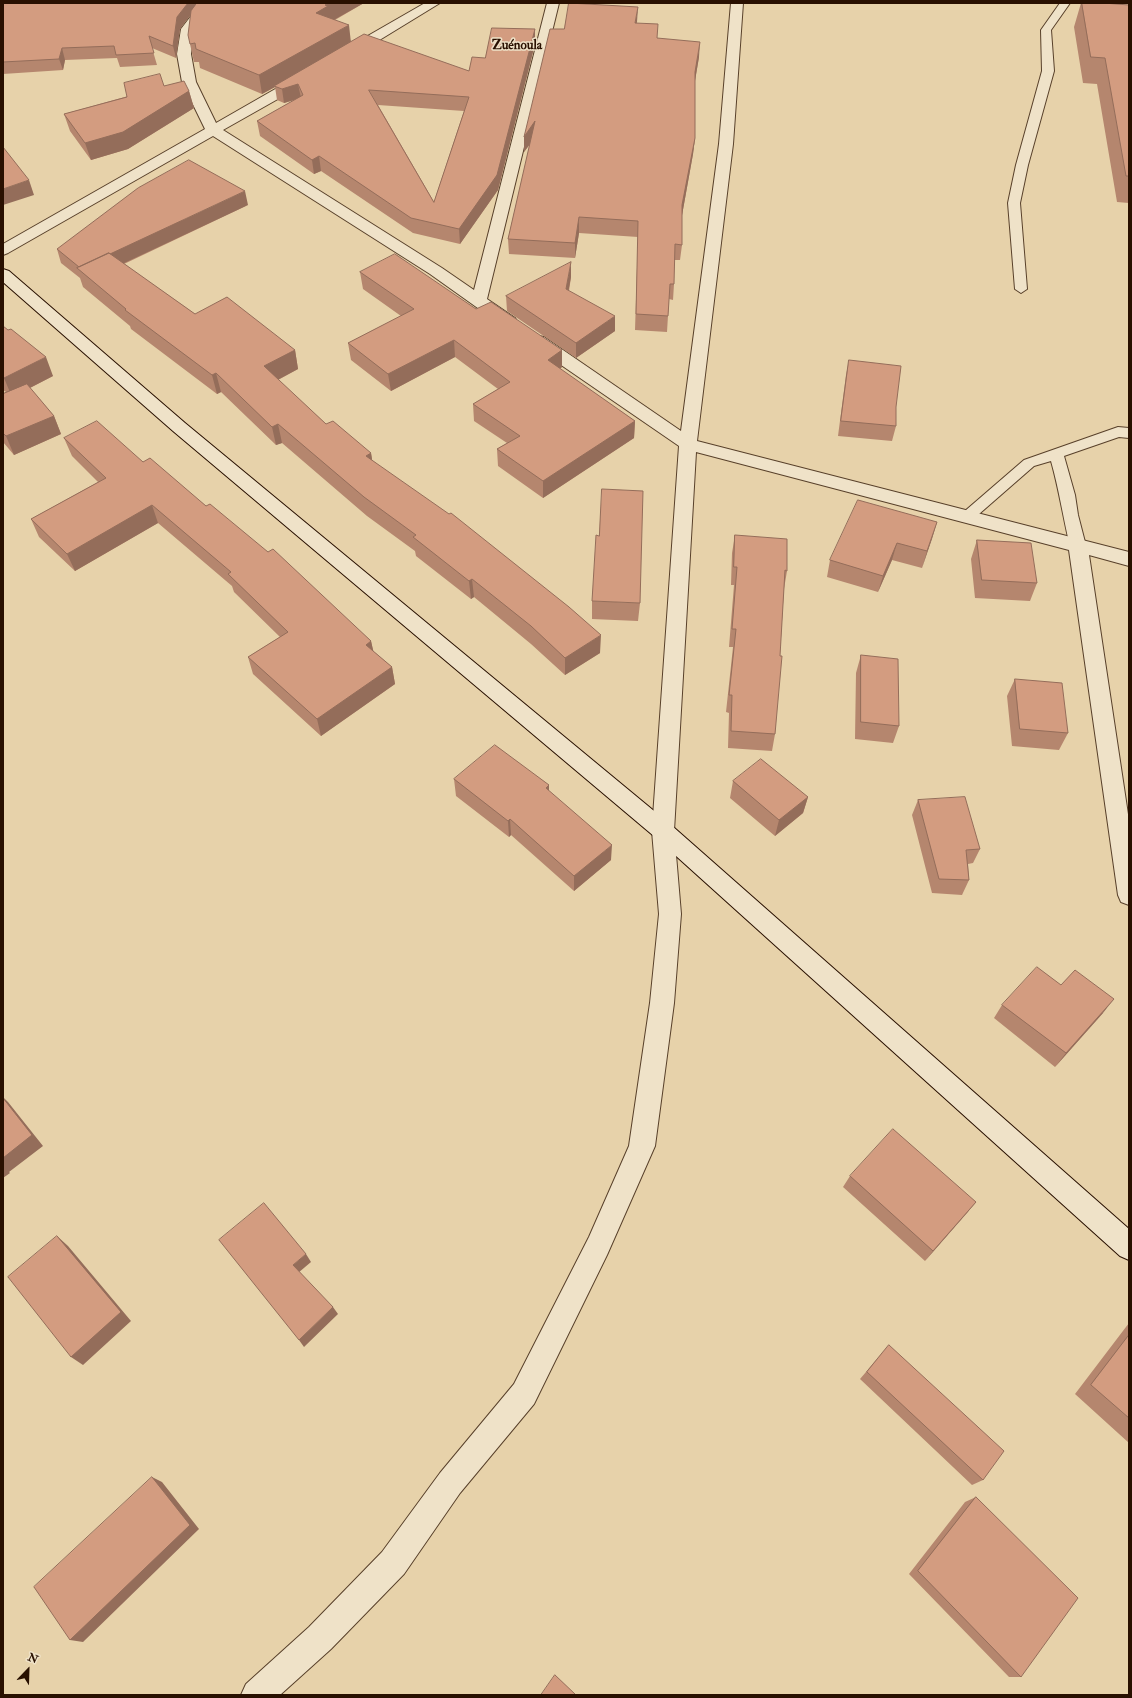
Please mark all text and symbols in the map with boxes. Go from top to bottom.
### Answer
district label: Zuénoula [492,38,542,54]
north arrow [8,1650,48,1690]
text: N [26,1651,40,1666]

